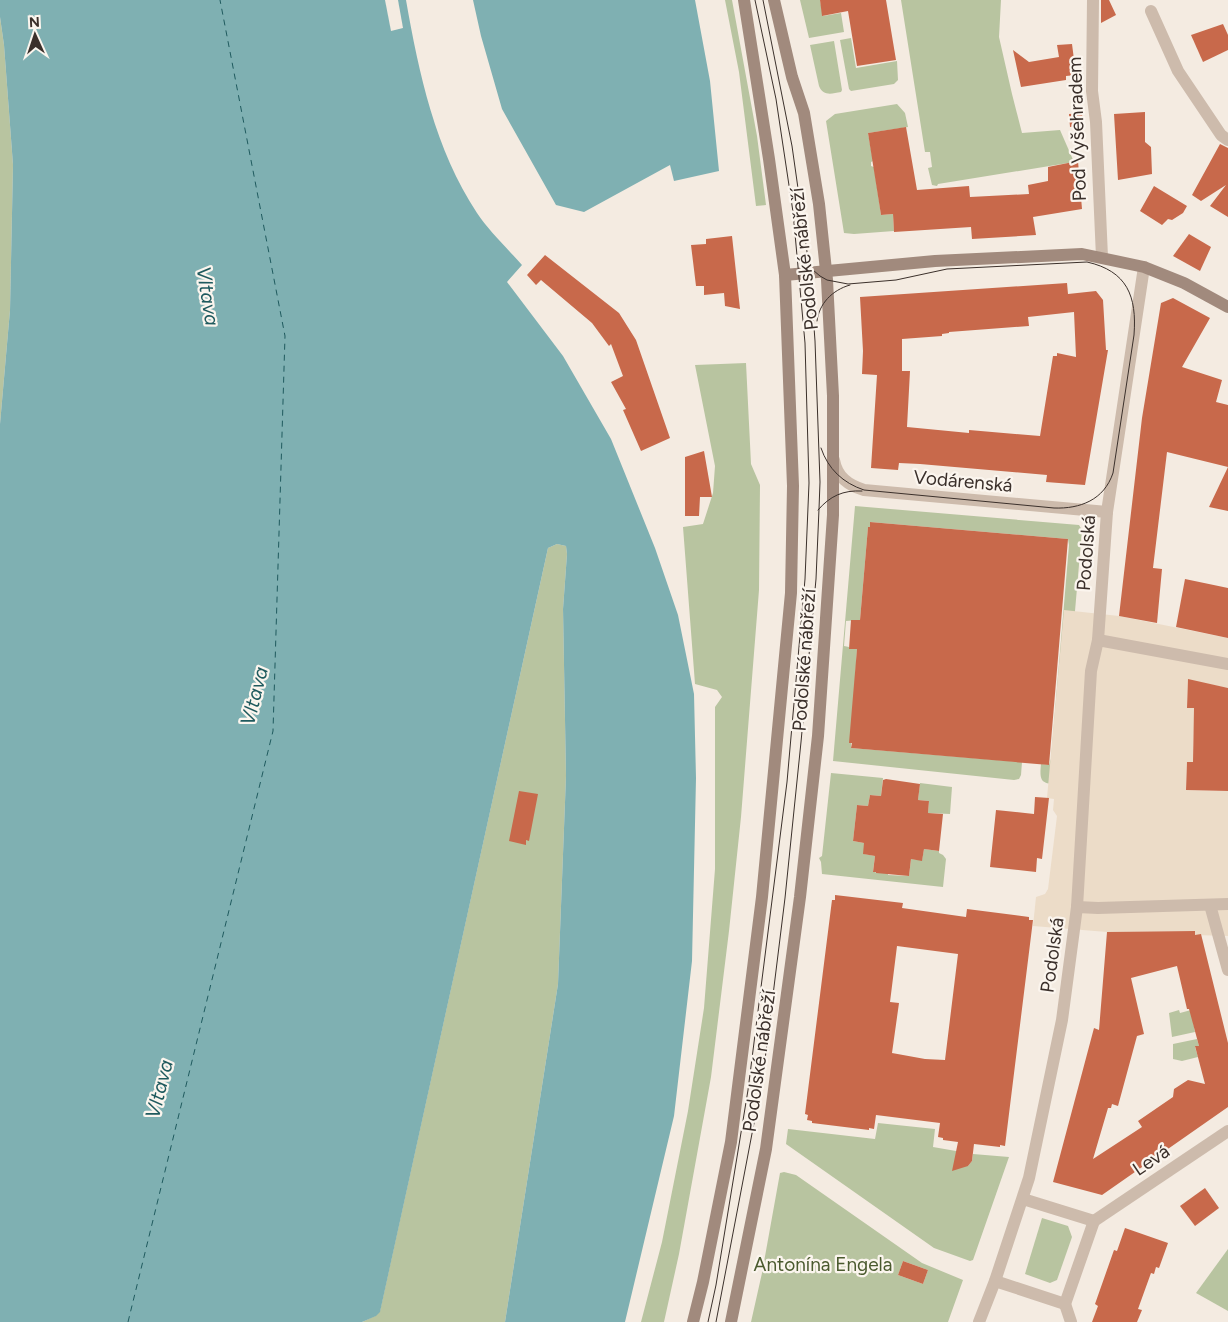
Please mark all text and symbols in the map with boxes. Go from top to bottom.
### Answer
north arrow [10,10,60,60]
text: N [28,14,40,31]
street label: Pod Vyšehradem [1063,56,1091,202]
street label: Podolské nábřeží [785,185,823,331]
water label: Vltava [191,265,225,328]
street label: Vodárenská [913,465,1013,497]
street label: Podolská [1072,514,1100,592]
street label: Podolské nábřeží [788,586,821,732]
water label: Vltava [235,664,273,728]
street label: Podolská [1035,916,1069,994]
street label: Podolské nábřeží [738,987,781,1133]
water label: Vltava [140,1057,178,1121]
street label: Levá [1128,1139,1174,1181]
park label: Antonína Engela [754,1253,892,1276]

